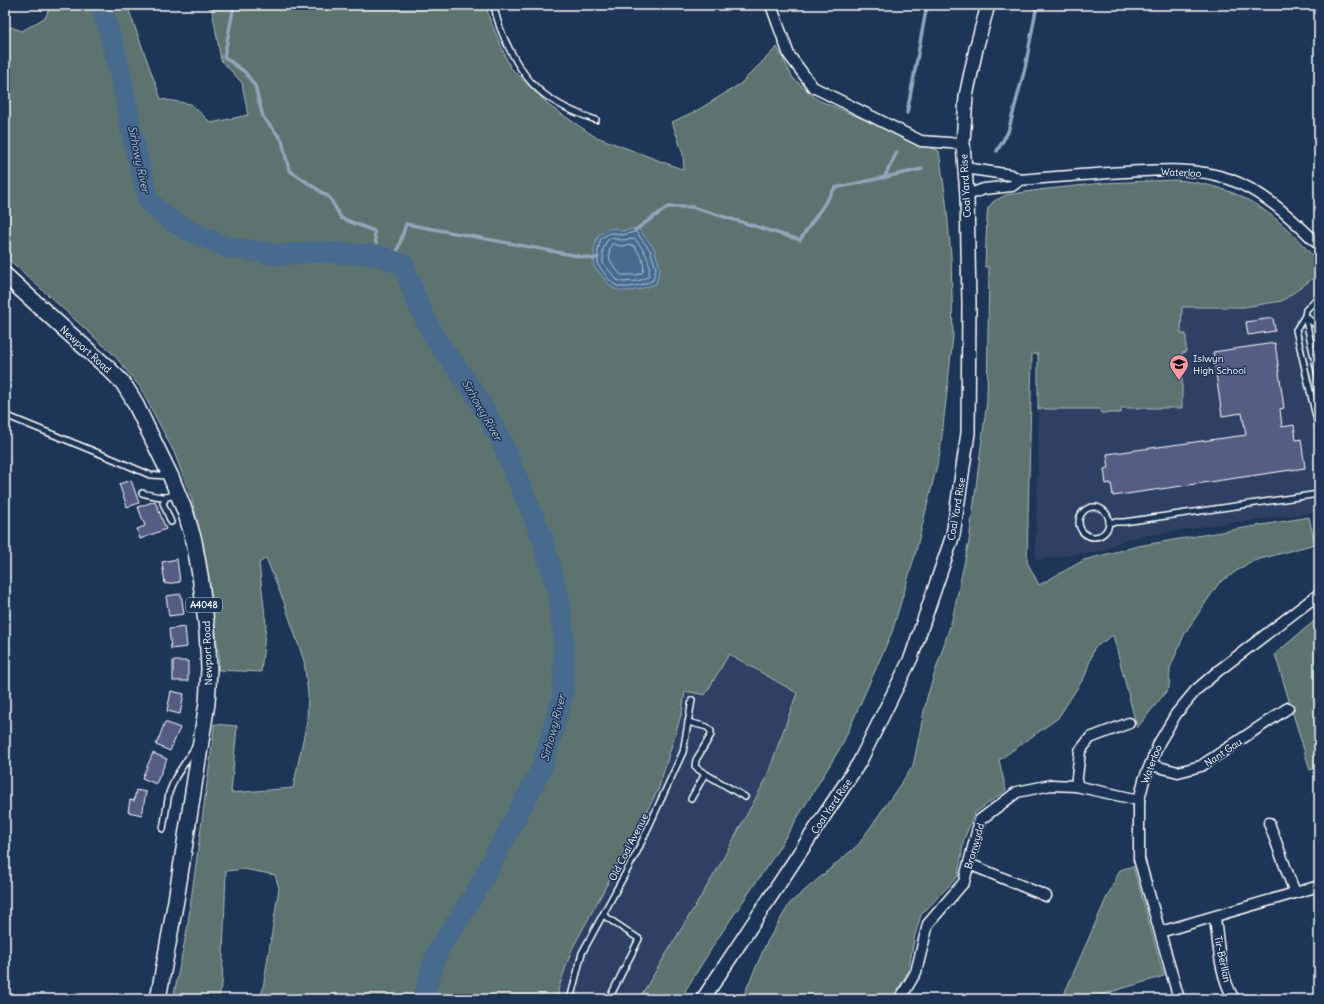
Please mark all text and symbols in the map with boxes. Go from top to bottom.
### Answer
water label: Sirhowy River [125,124,153,195]
street label: Coal Yard Rise [957,154,974,218]
street label: Waterloo [1160,165,1202,180]
street label: Newport Road [57,323,114,376]
place label: Islwyn High School [1193,352,1246,377]
school or university icon: Islwyn High School [1168,353,1190,381]
water label: Sirhowy River [459,377,506,444]
street label: Coal Yard Rise [945,477,968,542]
road number: A4048 [186,598,222,612]
street label: Newport Road [200,620,215,686]
water label: Sirhowy River [537,692,569,763]
street label: Nant Gau [1202,735,1245,770]
street label: Waterloo [1138,743,1165,786]
street label: Coal Yard Rise [808,776,855,836]
street label: Old Coal Avenue [606,811,651,883]
street label: Bronwydd [962,822,987,871]
street label: Tir-Berllan [1211,935,1234,984]

